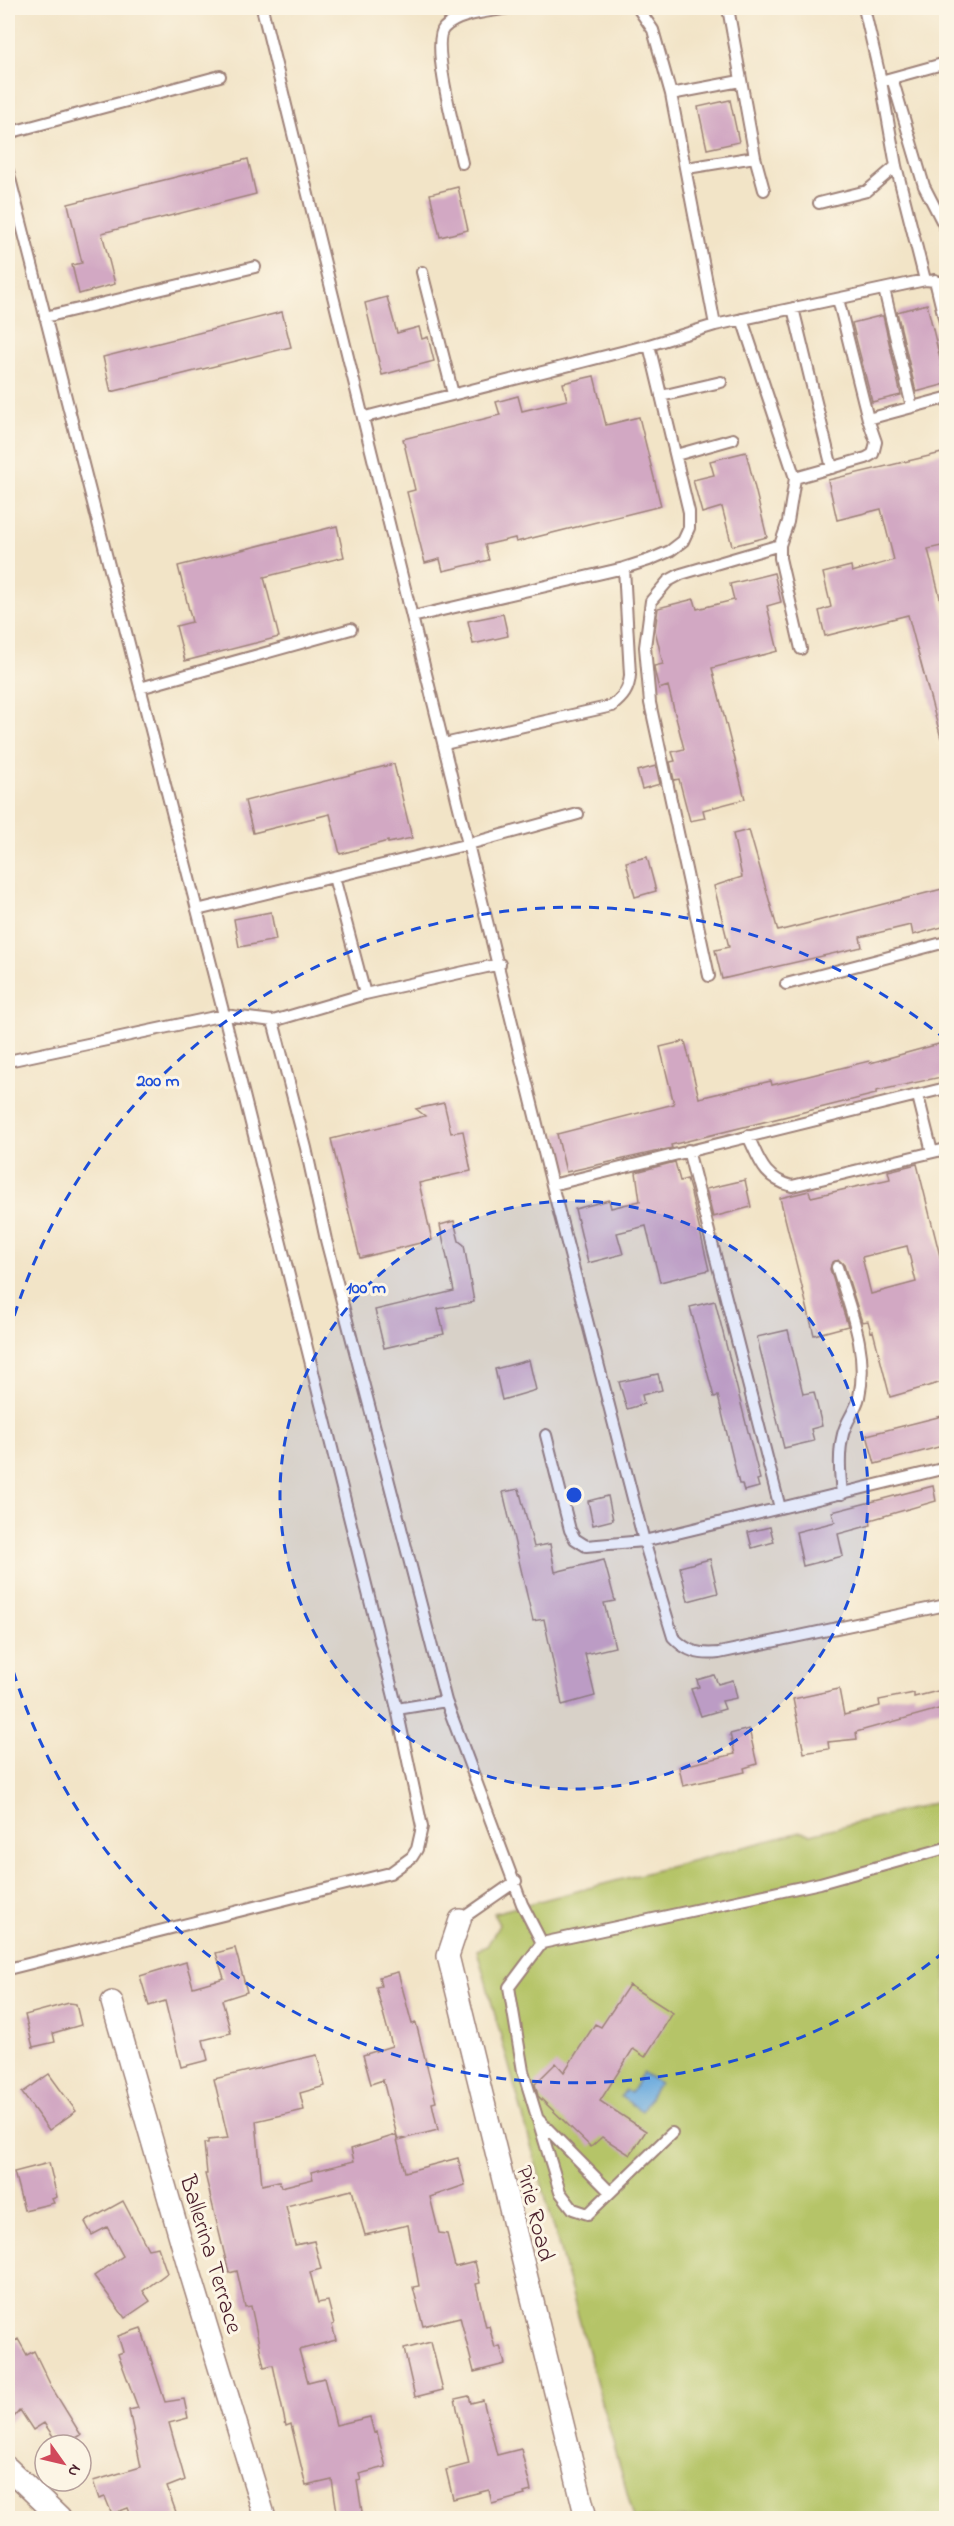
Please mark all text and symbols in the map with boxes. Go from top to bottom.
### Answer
text: 200 m [136,1069,180,1095]
text: 100 m [346,1276,386,1302]
centre of rings [564,1485,584,1505]
street label: Pirie Road [505,2162,562,2266]
street label: Ballerina Terrace [169,2170,250,2339]
north arrow [33,2433,93,2493]
text: N [61,2459,87,2482]

